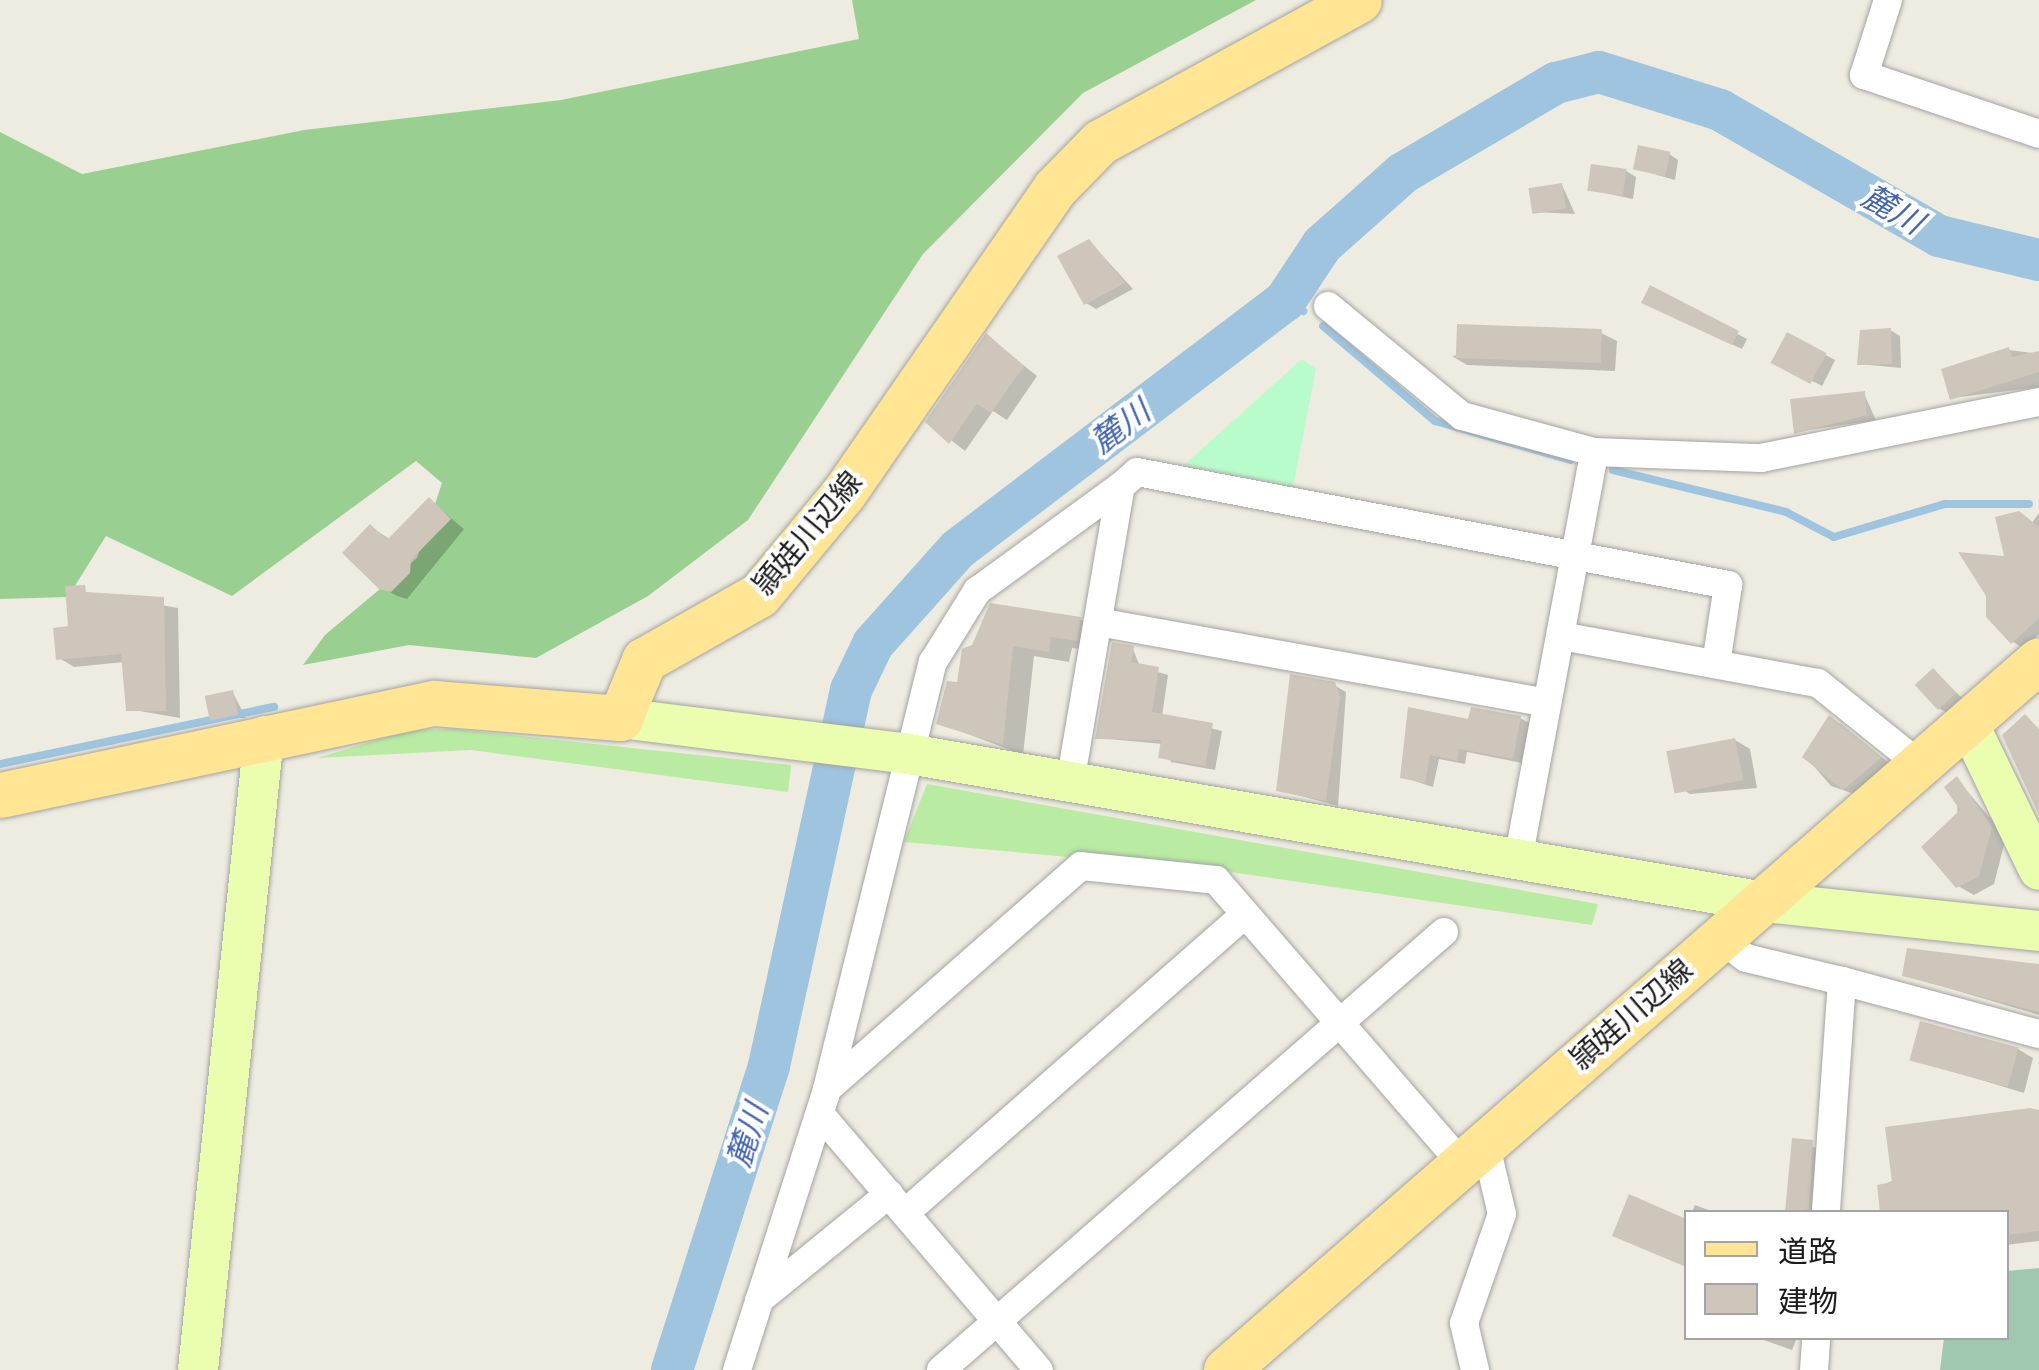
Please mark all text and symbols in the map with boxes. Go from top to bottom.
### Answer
water label: 麓川 [1856,176,1930,242]
water label: 麓川 [1083,391,1157,461]
street label: 頴娃川辺線 [745,464,869,602]
street label: 頴娃川辺線 [1563,951,1699,1077]
water label: 麓川 [719,1099,775,1171]
legend [1684,1210,2009,1340]
text: 道路 [1778,1234,1838,1268]
text: 建物 [1778,1284,1838,1318]

